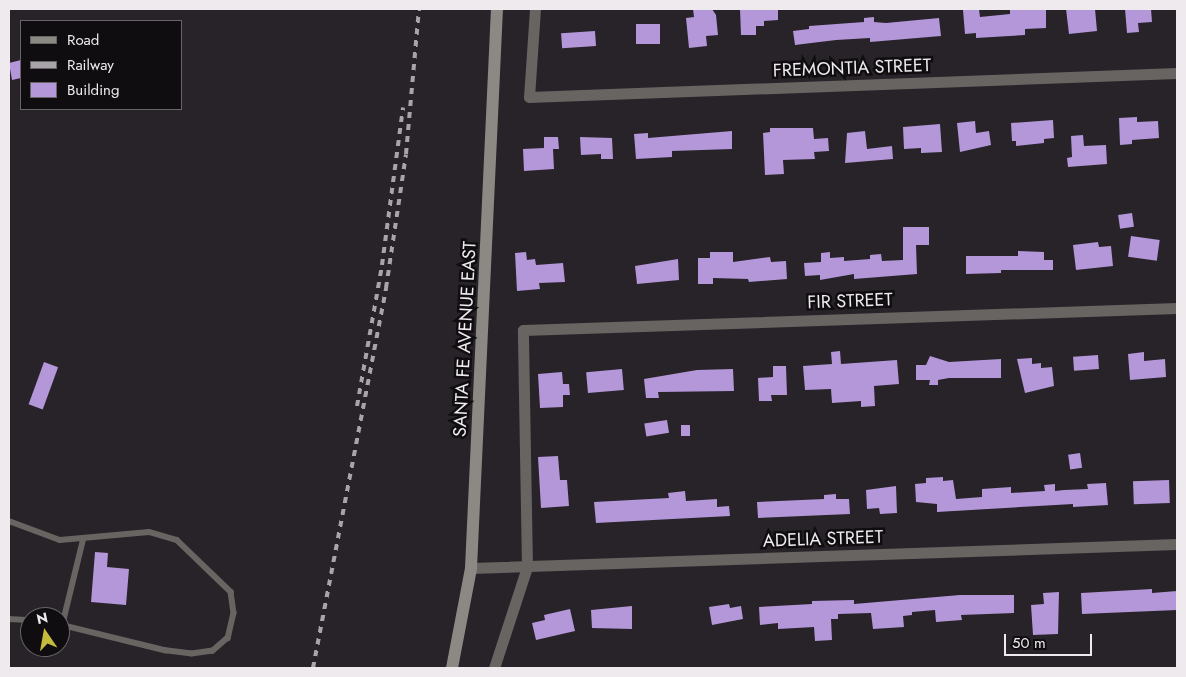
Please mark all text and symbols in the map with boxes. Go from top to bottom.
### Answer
legend [20,20,182,110]
text: Road [67,29,99,51]
text: Railway [67,54,114,76]
street label: FREMONTIA STREET [773,54,931,82]
text: Building [67,79,119,101]
street label: SANTA FE AVENUE EAST [449,240,481,438]
street label: FIR STREET [807,289,893,313]
street label: ADELIA STREET [763,526,883,552]
north arrow [20,607,70,657]
text: N [35,607,50,629]
scale bar [1006,624,1094,656]
text: 50 m [1012,632,1046,654]

